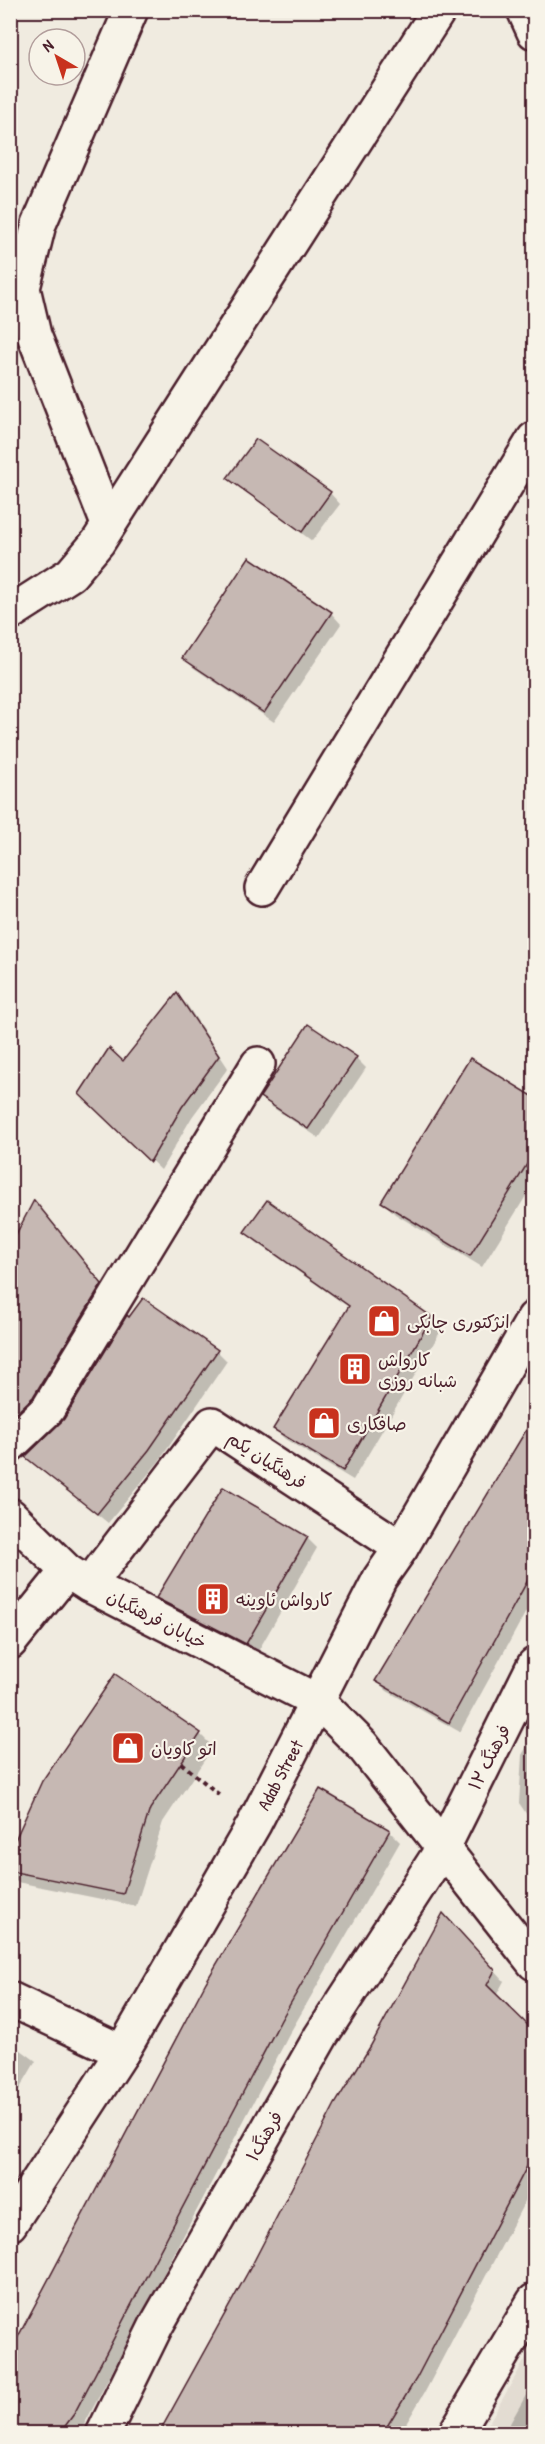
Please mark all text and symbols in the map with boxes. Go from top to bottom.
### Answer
north arrow [27,27,87,87]
text: N [37,34,58,57]
shop icon: انژکتوری چابکی [366,1303,402,1339]
place label: انژکتوری چابکی [407,1309,510,1334]
place label: کارواش شبانه روزی [378,1347,457,1393]
building icon: کارواش شبانه روزی [337,1351,373,1387]
shop icon: صافکاری [306,1405,342,1441]
place label: صافکاری [347,1411,407,1436]
street label: فرهنگیان یکم [221,1425,311,1497]
building icon: کارواش ئاوینه [195,1581,231,1617]
street label: خیابان فرهنگیان [103,1583,211,1655]
place label: کارواش ئاوینه [236,1587,333,1612]
street label: فرهنگ ۱۲ [462,1720,516,1794]
shop icon: اتو کاویان [110,1730,146,1766]
street label: Adab Street [251,1735,309,1815]
place label: اتو کاویان [151,1736,217,1761]
street label: فرهنگ۱ [240,2106,288,2166]

